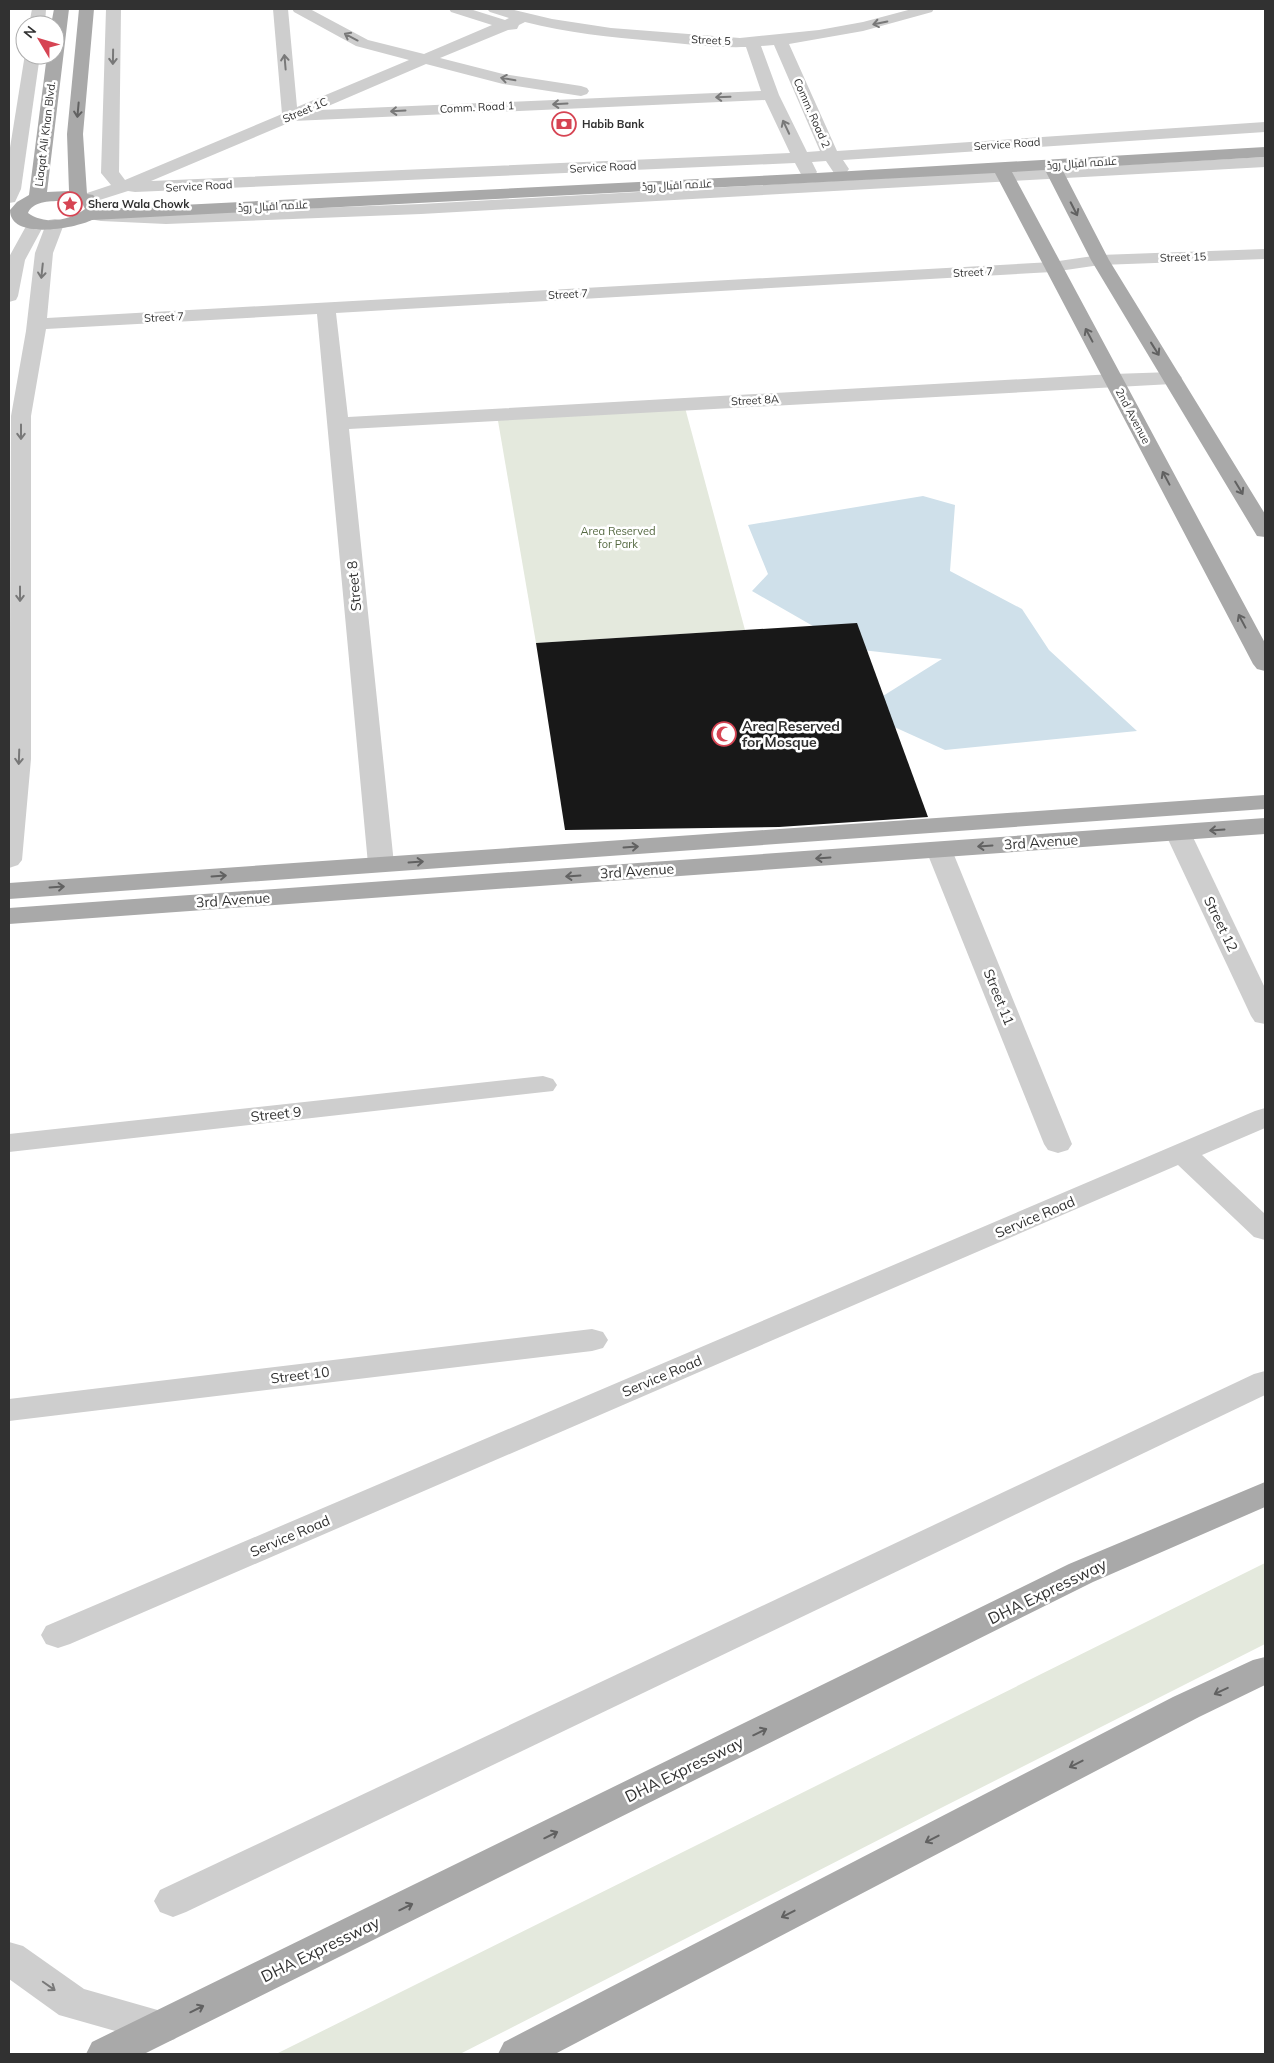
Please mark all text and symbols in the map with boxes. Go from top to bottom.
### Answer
north arrow [15,15,65,65]
one-way arrow [873,19,889,28]
text: N [19,22,40,42]
one-way arrow [344,32,359,41]
street label: Street 5 [691,32,732,48]
one-way arrow [108,49,117,65]
one-way arrow [280,54,289,70]
one-way arrow [500,74,516,84]
street label: Comm. Road 2 [790,76,834,150]
street label: Liaqat Ali Khan Blvd. [32,81,58,187]
one-way arrow [715,92,731,101]
street label: Street 1C [280,94,330,126]
street label: Comm. Road 1 [439,98,515,116]
one-way arrow [553,99,569,108]
one-way arrow [73,101,82,117]
one-way arrow [390,106,406,115]
bank icon: Habib Bank [551,111,577,137]
place label: Habib Bank [582,117,645,131]
one-way arrow [781,120,791,135]
street label: Service Road [973,135,1041,153]
street label: علامہ اقبال روڈ [1046,154,1118,172]
street label: Service Road [569,158,637,176]
street label: علامہ اقبال روڈ [641,176,713,194]
street label: Service Road [165,177,233,195]
place icon: Shera Wala Chowk [57,191,83,217]
place label: Shera Wala Chowk [88,197,190,211]
street label: علامہ اقبال روڈ [237,197,309,215]
one-way arrow [1070,201,1079,216]
street label: Street 15 [1160,249,1207,265]
one-way arrow [37,263,47,279]
street label: Street 7 [953,264,993,280]
street label: Street 7 [548,286,588,302]
street label: Street 7 [144,309,184,325]
one-way arrow [1084,328,1093,343]
one-way arrow [1150,342,1160,356]
street label: 2nd Avenue [1113,386,1153,446]
street label: Street 8A [731,392,779,408]
one-way arrow [16,424,26,440]
one-way arrow [1160,471,1170,486]
one-way arrow [1235,481,1245,495]
park label: Area Reserved for Park [580,524,656,551]
street label: Street 8 [343,560,365,612]
one-way arrow [15,586,25,602]
one-way arrow [1237,614,1247,629]
place label: Area Reserved for Mosque [742,717,840,751]
mosque icon: Area Reserved for Mosque [711,721,737,747]
one-way arrow [14,748,24,765]
one-way arrow [1209,825,1225,834]
street label: 3rd Avenue [1003,830,1079,854]
one-way arrow [623,842,639,851]
one-way arrow [977,842,993,851]
one-way arrow [815,853,831,863]
one-way arrow [408,857,424,867]
street label: 3rd Avenue [599,859,675,883]
one-way arrow [211,871,227,881]
one-way arrow [566,871,582,880]
one-way arrow [49,883,65,892]
street label: 3rd Avenue [195,888,271,912]
street label: Street 12 [1200,893,1242,955]
street label: Street 11 [980,966,1018,1028]
street label: Street 9 [250,1102,302,1126]
street label: Service Road [992,1192,1078,1242]
street label: Service Road [619,1351,705,1401]
street label: Street 10 [270,1362,330,1388]
street label: Service Road [247,1511,333,1561]
street label: DHA Expressway [984,1553,1110,1628]
one-way arrow [1214,1686,1229,1696]
one-way arrow [752,1727,767,1736]
street label: DHA Expressway [621,1731,747,1806]
one-way arrow [1069,1760,1084,1769]
one-way arrow [543,1830,558,1839]
one-way arrow [925,1835,940,1844]
one-way arrow [398,1901,413,1911]
one-way arrow [780,1909,795,1919]
street label: DHA Expressway [257,1911,383,1986]
one-way arrow [42,1981,56,1991]
one-way arrow [189,2004,204,2014]

